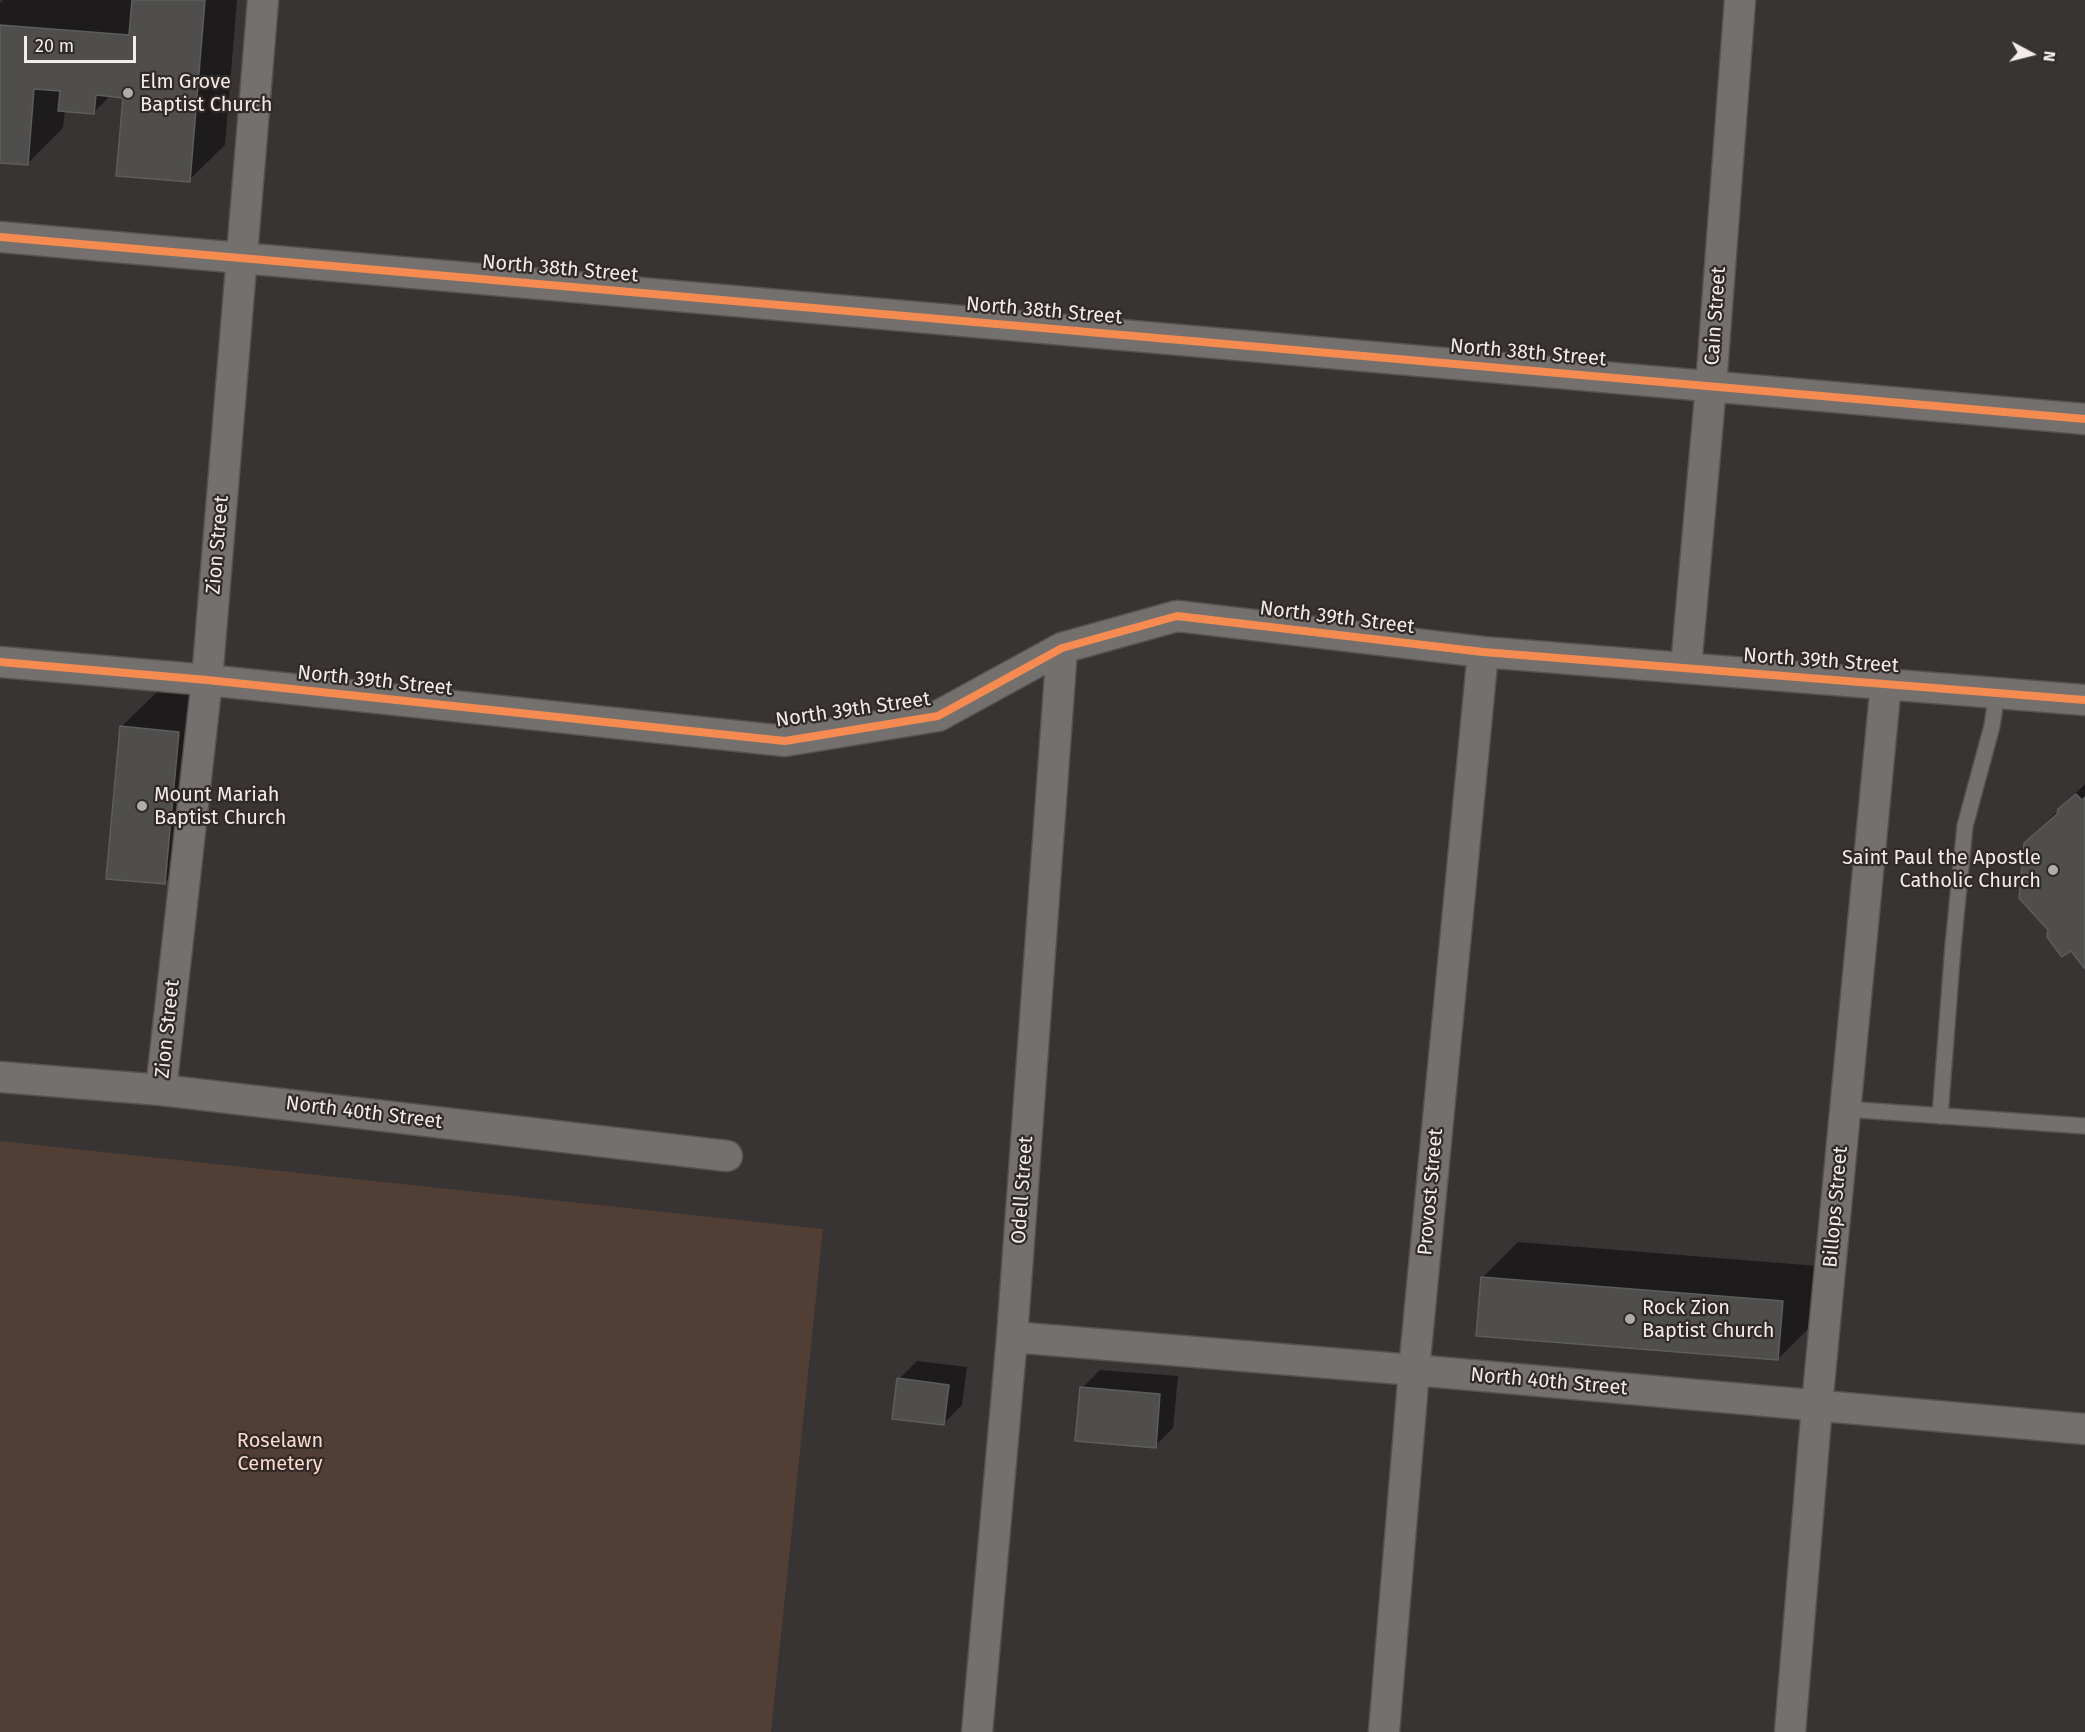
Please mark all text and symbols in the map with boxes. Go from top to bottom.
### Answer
scale bar [27,24,140,62]
north arrow [2001,24,2061,84]
text: 20 m [35,35,74,57]
text: N [2039,50,2059,63]
place label: Elm Grove Baptist Church [140,70,272,117]
marker: Elm Grove Baptist Church [121,86,135,100]
street label: North 38th Street [481,250,639,288]
street label: Cain Street [1701,266,1731,366]
street label: North 38th Street [965,292,1123,330]
street label: North 38th Street [1449,334,1607,372]
street label: Zion Street [202,495,234,595]
street label: North 39th Street [1258,597,1416,639]
street label: North 39th Street [1742,644,1900,678]
street label: North 39th Street [296,661,454,701]
street label: North 39th Street [774,687,932,733]
place label: Mount Mariah Baptist Church [154,783,286,830]
marker: Mount Mariah Baptist Church [135,799,149,813]
place label: Saint Paul the Apostle Catholic Church [1842,846,2041,893]
marker: Saint Paul the Apostle Catholic Church [2046,863,2060,877]
street label: Zion Street [151,978,185,1080]
street label: North 40th Street [284,1091,444,1135]
street label: Provost Street [1413,1127,1449,1257]
street label: Odell Street [1007,1135,1039,1245]
street label: Billops Street [1819,1145,1853,1269]
place label: Rock Zion Baptist Church [1642,1296,1774,1343]
marker: Rock Zion Baptist Church [1623,1312,1637,1326]
street label: North 40th Street [1469,1363,1629,1401]
park label: Roselawn Cemetery [237,1429,323,1476]

